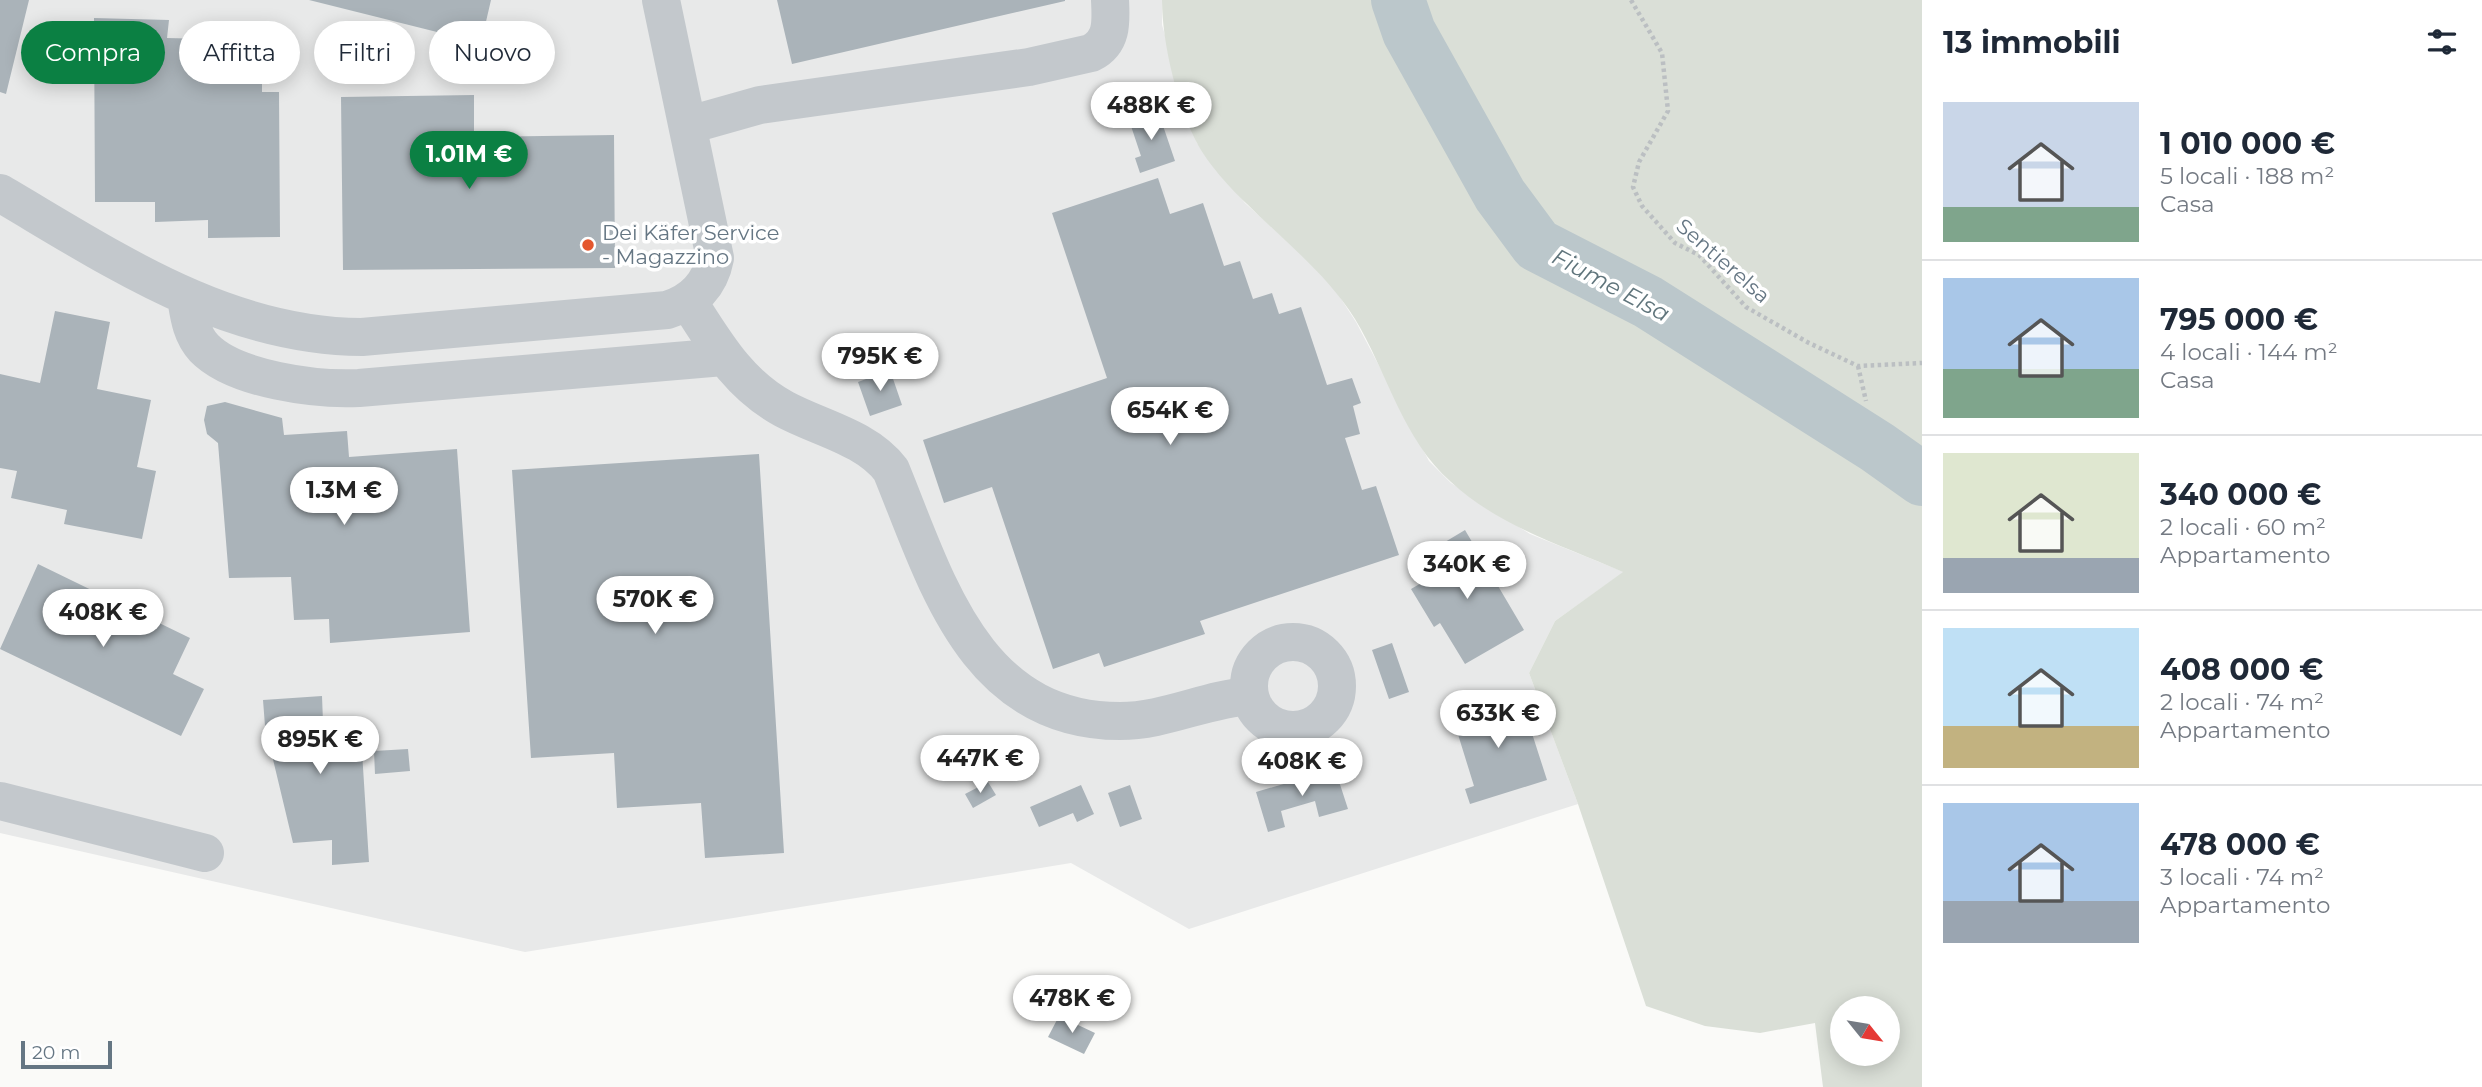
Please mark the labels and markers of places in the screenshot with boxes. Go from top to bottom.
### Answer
pin: 488K € [1094,82,1208,142]
pin: 1.01M € [404,132,534,191]
place label: Dei Käfer Service - Magazzino [602,220,779,269]
marker: Dei Käfer Service - Magazzino [580,237,596,253]
pin: 795K € [823,334,937,393]
pin: 654K € [1113,388,1227,447]
pin: 1.3M € [287,468,401,527]
pin: 340K € [1410,542,1524,601]
pin: 570K € [598,576,712,636]
pin: 408K € [46,590,160,649]
pin: 633K € [1441,690,1555,750]
pin: 895K € [263,716,377,776]
pin: 447K € [923,736,1037,795]
pin: 408K € [1245,738,1359,798]
pin: 478K € [1015,976,1129,1035]

